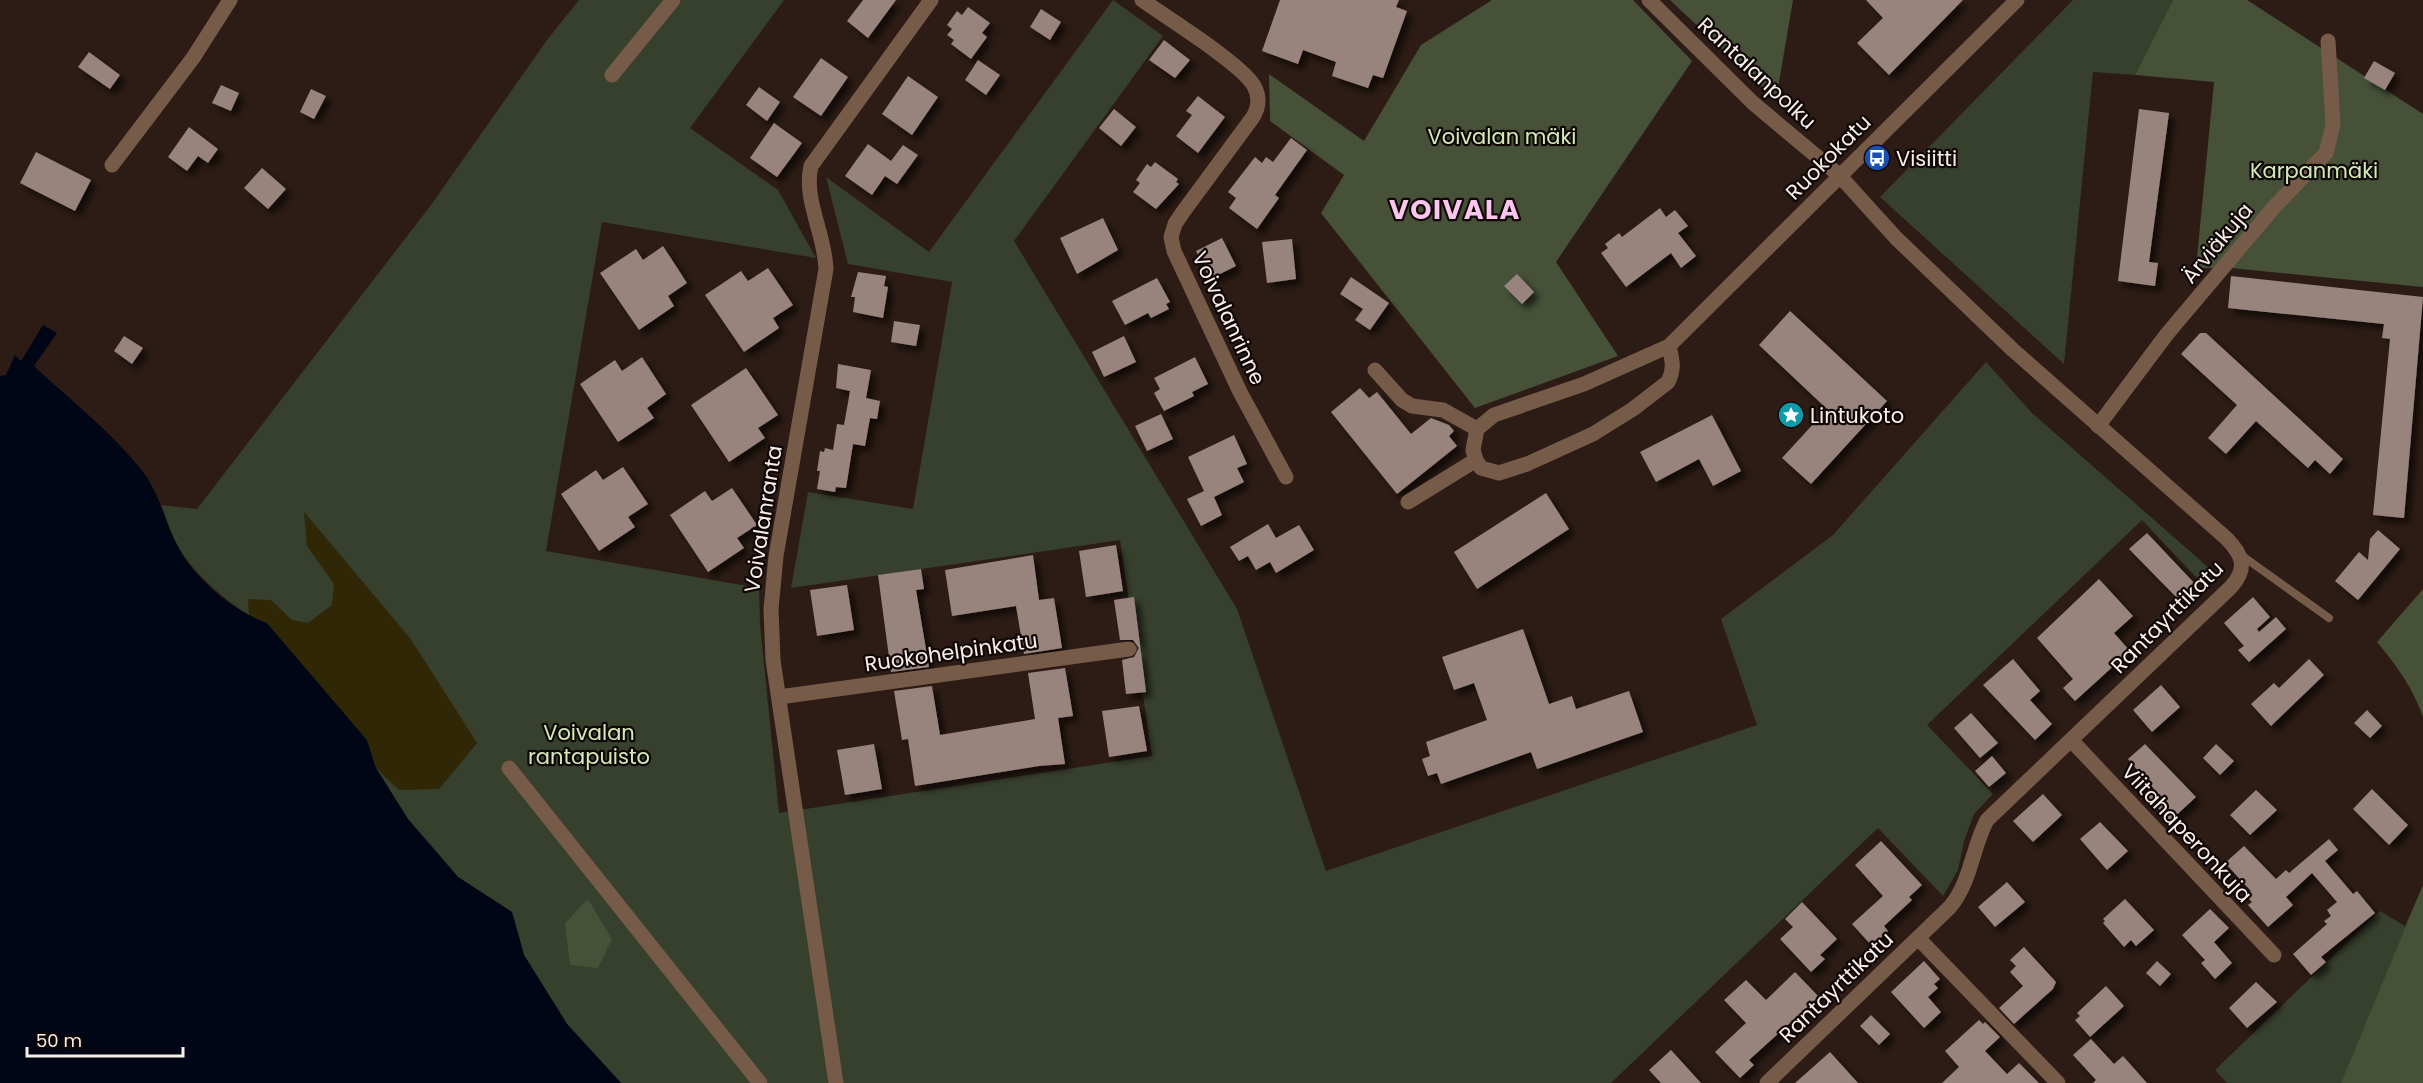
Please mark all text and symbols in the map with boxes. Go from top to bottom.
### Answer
street label: Rantalanpolku [1691,11,1823,135]
street label: Ruokokatu [1779,108,1877,206]
park label: Voivalan mäki [1428,122,1577,151]
bus stop icon: Visiitti [1862,143,1892,173]
place label: Visiitti [1896,144,1957,173]
park label: Karpanmäki [2250,156,2378,185]
district label: VOIVALA [1389,191,1521,228]
street label: Ärviäkuja [2175,197,2259,289]
street label: Voivalanrinne [1185,246,1273,390]
place icon: Lintukoto [1776,400,1806,430]
place label: Lintukoto [1810,401,1904,430]
street label: Voivalanranta [737,443,789,595]
street label: Rantayrttikatu [2104,554,2230,680]
street label: Ruokohelpinkatu [863,626,1039,678]
park label: Voivalan rantapuisto [528,718,650,771]
street label: Viitahaperonkuja [2115,757,2259,909]
street label: Rantayrttikatu [1773,925,1899,1049]
scale bar [27,1020,183,1058]
text: 50 m [36,1028,82,1053]

